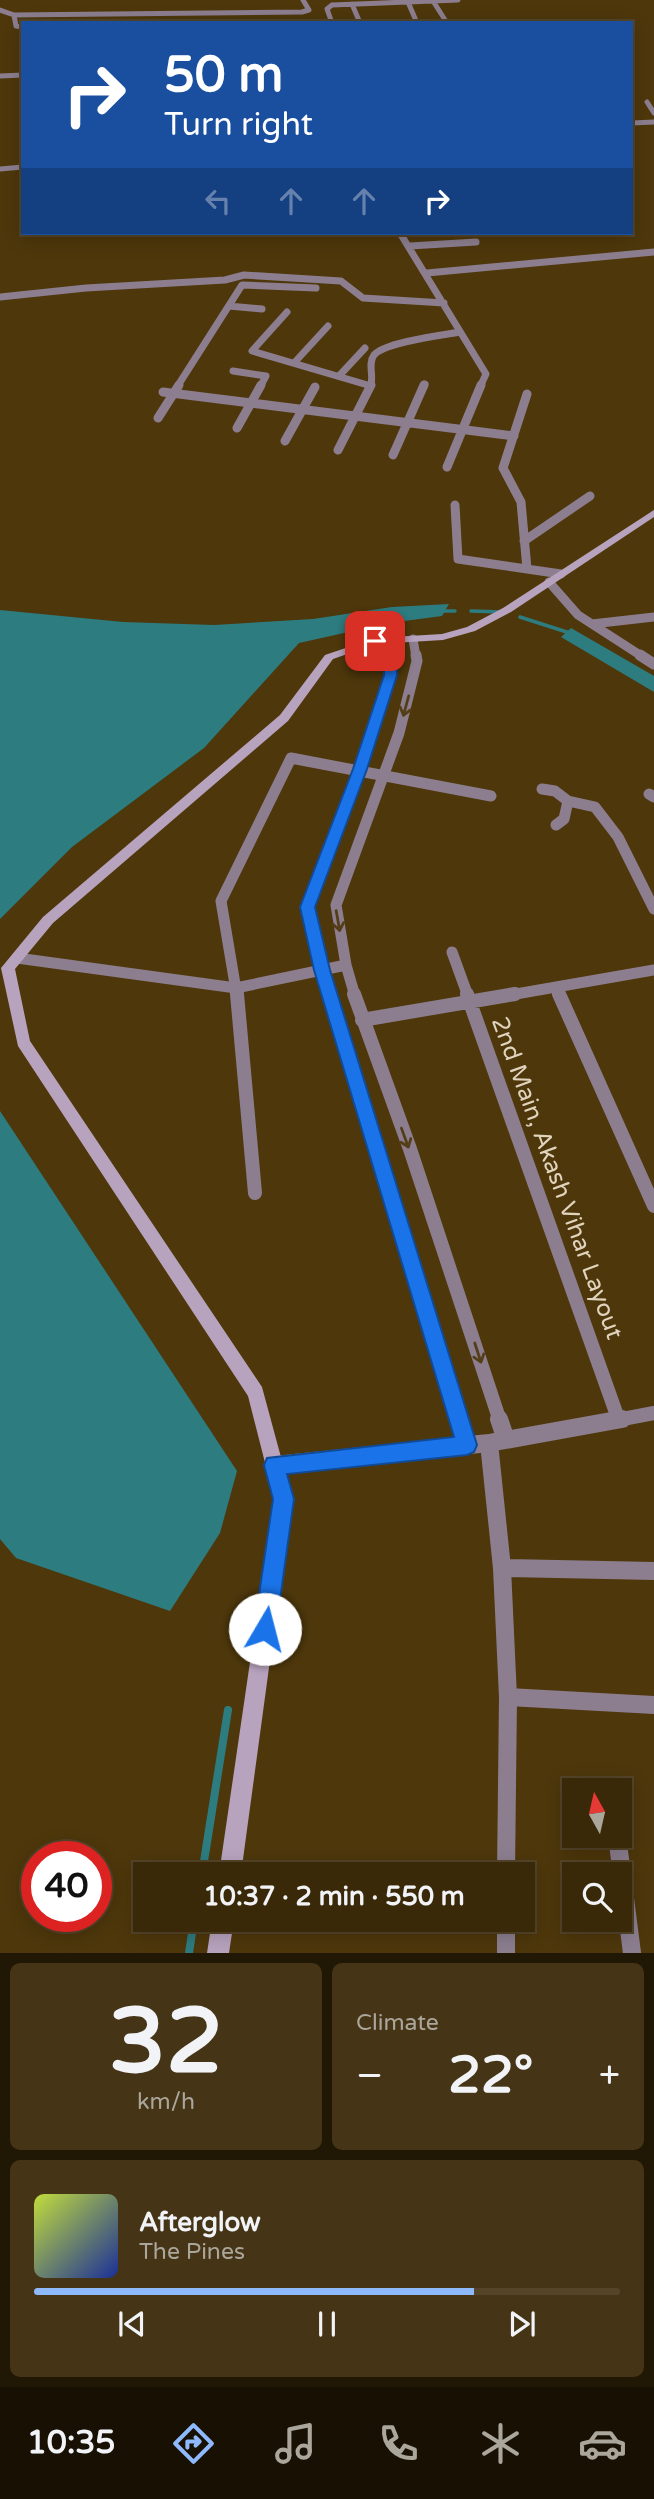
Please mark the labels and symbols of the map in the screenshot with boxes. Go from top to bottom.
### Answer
pin [345,611,405,671]
one-way arrow [399,695,412,717]
one-way arrow [332,909,346,932]
street label: 2nd Main, Akash Vihar Layout [485,1013,629,1343]
one-way arrow [400,1126,413,1148]
one-way arrow [473,1342,485,1364]
position arrow [228,1592,302,1666]
north arrow [562,1778,632,1848]
speed limit sign: 40 [21,1841,112,1932]

